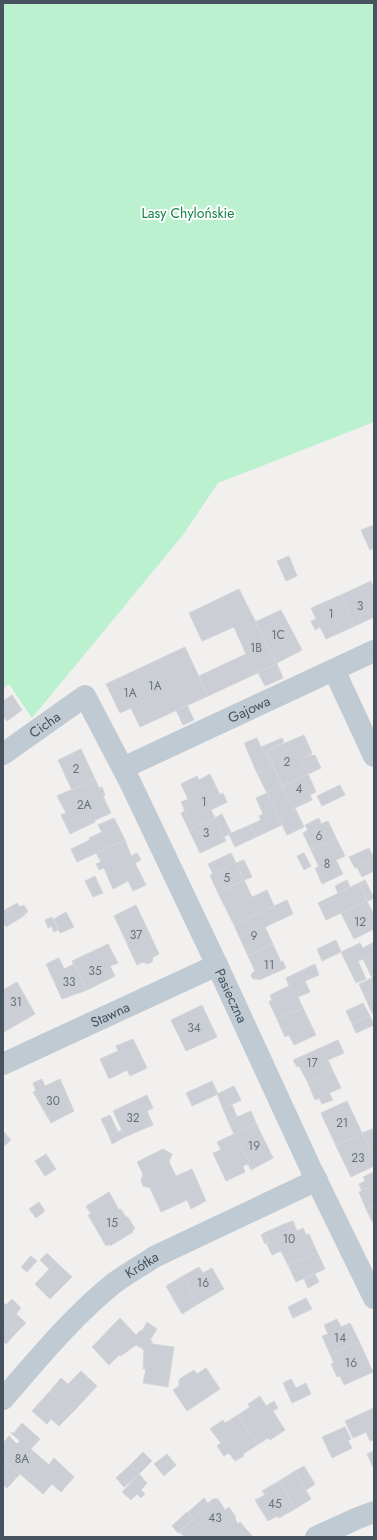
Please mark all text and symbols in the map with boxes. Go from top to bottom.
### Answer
park label: Lasy Chylońskie [142,203,234,223]
house number: 3 [357,597,364,615]
house number: 1 [328,605,334,623]
house number: 1C [271,626,285,644]
house number: 1B [250,639,262,657]
house number: 1A [148,677,162,695]
house number: 1A [123,684,137,702]
street label: Gajowa [224,691,274,728]
street label: Cicha [25,707,64,743]
house number: 2 [284,753,291,771]
house number: 2 [73,760,80,778]
house number: 4 [296,780,303,798]
house number: 1 [201,793,207,811]
house number: 2A [77,796,91,814]
house number: 3 [203,824,210,842]
house number: 6 [316,827,323,845]
house number: 8 [324,855,330,873]
house number: 5 [224,869,231,887]
house number: 12 [354,913,366,931]
house number: 37 [130,926,143,944]
house number: 9 [251,927,258,945]
house number: 11 [264,956,274,974]
house number: 35 [88,962,102,980]
street label: Pasieczna [210,965,252,1026]
house number: 33 [62,973,76,991]
house number: 31 [10,993,22,1011]
street label: Stawna [87,997,133,1032]
house number: 34 [187,1019,201,1037]
house number: 17 [306,1054,319,1072]
house number: 30 [46,1092,60,1110]
house number: 32 [126,1109,140,1127]
house number: 21 [336,1114,348,1132]
house number: 19 [248,1137,260,1155]
house number: 23 [351,1149,365,1167]
house number: 15 [106,1214,118,1232]
house number: 10 [283,1230,295,1248]
street label: Krótka [121,1246,162,1283]
house number: 16 [197,1274,209,1292]
house number: 14 [334,1329,346,1347]
house number: 16 [345,1354,357,1372]
house number: 8A [15,1450,29,1468]
house number: 45 [268,1495,282,1513]
house number: 43 [208,1509,222,1527]

